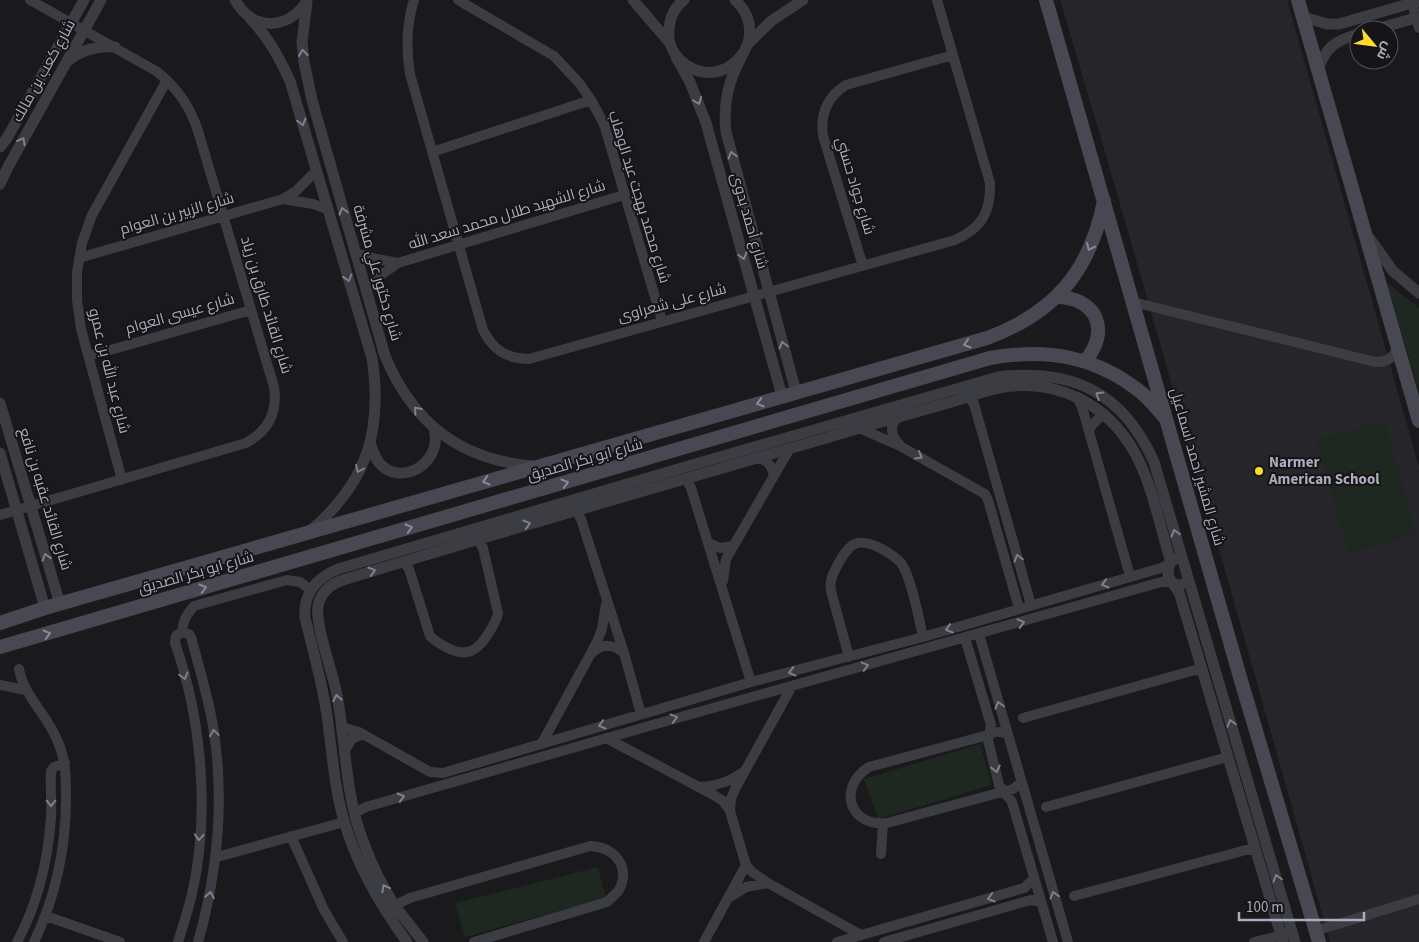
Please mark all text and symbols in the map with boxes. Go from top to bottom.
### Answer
street label: شارع كعب بن مالك [7,16,81,126]
north arrow [1349,20,1399,70]
text: ش [1371,38,1398,64]
one-way arrow [298,49,309,57]
one-way arrow [692,96,702,104]
street label: شارع محمد بهجت عبد الوهاب [603,108,675,286]
one-way arrow [297,118,307,126]
street label: شارع جواد حسني [829,135,880,238]
one-way arrow [16,137,26,146]
one-way arrow [727,150,738,159]
street label: شارع أحمد بدوى [725,170,773,272]
street label: شارع الشهيد طلال محمد سعد الله [406,175,608,255]
street label: شارع الزبير بن العوام [117,188,237,240]
street label: شارع دكتور علي مشرفة [347,202,407,344]
one-way arrow [339,207,349,215]
street label: شارع القائد طارق بن زياد [235,234,297,376]
one-way arrow [1086,242,1096,251]
one-way arrow [738,252,748,260]
one-way arrow [342,274,352,282]
street label: شارع على شعراوى [615,278,729,328]
street label: شارع عيسى العوام [123,288,237,340]
street label: شارع عبد الله بن عمرو [83,306,135,436]
one-way arrow [963,338,972,348]
one-way arrow [779,342,789,350]
street label: شارع المشير احمد اسماعيل [1164,386,1230,548]
one-way arrow [1096,391,1105,401]
one-way arrow [757,397,765,407]
one-way arrow [414,407,423,416]
street label: شارع القائد عقبه بن نافع [13,425,77,573]
street label: شارع ابو بكر الصديق [525,433,645,487]
one-way arrow [913,450,922,460]
place label: Narmer American School [1268,452,1380,490]
one-way arrow [356,464,366,473]
marker: Narmer American School [1253,465,1265,477]
one-way arrow [483,476,491,486]
one-way arrow [561,478,569,488]
one-way arrow [523,520,531,530]
one-way arrow [405,523,414,534]
one-way arrow [1170,530,1180,538]
street label: شارع ابو بكر الصديق [136,546,256,600]
one-way arrow [42,553,52,562]
one-way arrow [1013,553,1024,562]
one-way arrow [367,567,375,577]
one-way arrow [1102,578,1110,588]
one-way arrow [198,584,206,594]
one-way arrow [1017,618,1025,628]
one-way arrow [946,623,954,633]
one-way arrow [42,629,50,639]
one-way arrow [860,661,869,672]
one-way arrow [789,666,797,676]
one-way arrow [178,671,189,680]
one-way arrow [332,694,342,702]
one-way arrow [995,702,1005,710]
one-way arrow [670,714,678,724]
one-way arrow [1226,719,1236,727]
one-way arrow [599,720,607,730]
one-way arrow [209,729,220,737]
one-way arrow [990,765,1001,774]
one-way arrow [396,793,404,803]
one-way arrow [46,800,56,808]
one-way arrow [194,833,205,841]
one-way arrow [1272,875,1282,883]
one-way arrow [382,884,392,893]
one-way arrow [204,890,214,899]
scale bar [1239,890,1364,922]
one-way arrow [987,892,995,902]
one-way arrow [1049,892,1059,900]
text: 100 m [1246,897,1284,918]

